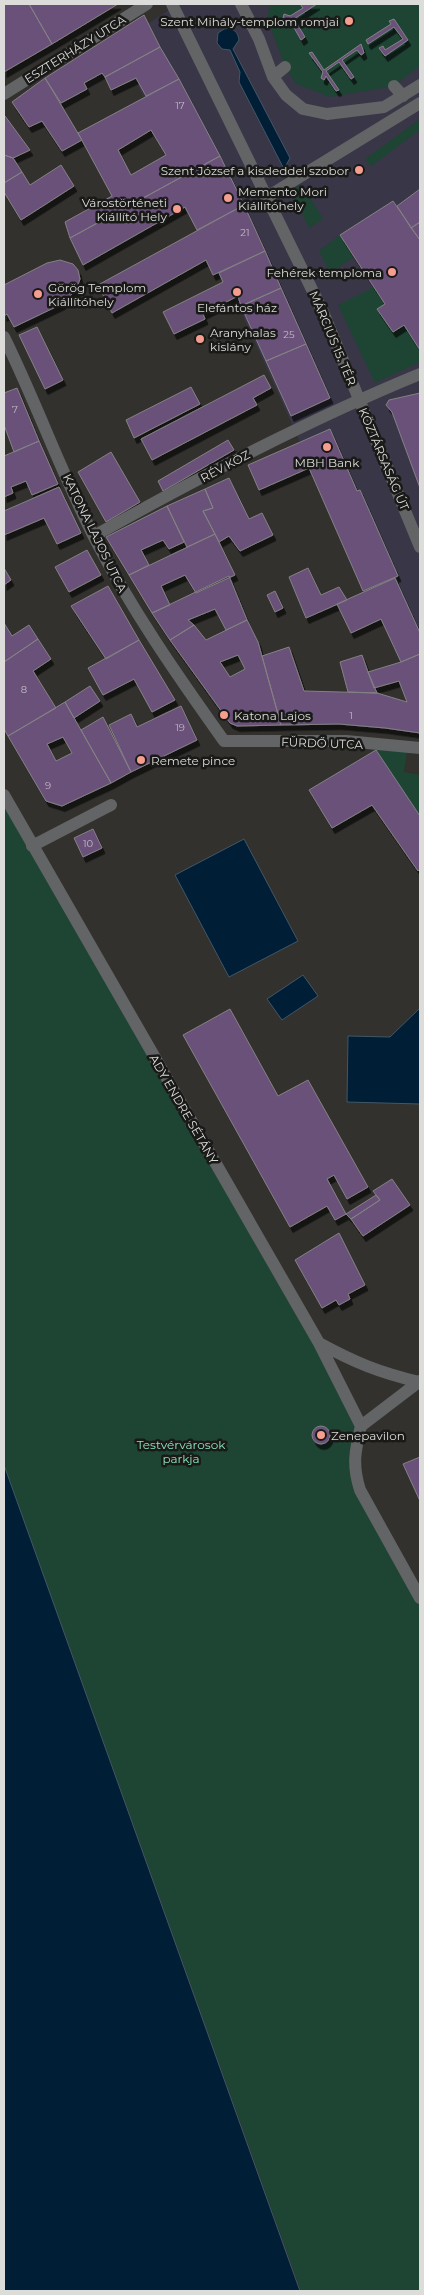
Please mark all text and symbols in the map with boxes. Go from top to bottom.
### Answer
street label: ESZTERHÁZY UTCA [22,11,129,86]
place label: Szent Mihály-templom romjai [160,14,339,29]
marker: Szent Mihály-templom romjai [343,15,355,27]
house number: 17 [175,99,185,112]
place label: Szent József a kisdeddel szobor [161,163,349,178]
marker: Szent József a kisdeddel szobor [353,164,365,176]
place label: Memento Mori Kiállítóhely [238,184,327,213]
marker: Memento Mori Kiállítóhely [222,192,234,204]
place label: Várostörténeti Kiállító Hely [82,195,167,224]
marker: Várostörténeti Kiállító Hely [171,203,183,215]
house number: 21 [240,226,250,239]
place label: Fehérek temploma [266,265,382,280]
marker: Fehérek temploma [386,266,398,278]
place label: Görög Templom Kiállítóhely [48,280,146,309]
marker: Elefántos ház [231,286,243,298]
marker: Görög Templom Kiállítóhely [32,288,44,300]
street label: MÁRCIUS 15. TÉR [306,288,360,388]
place label: Elefántos ház [197,300,277,315]
place label: Aranyhalas kislány [210,325,276,354]
house number: 25 [283,328,295,341]
marker: Aranyhalas kislány [194,333,206,345]
house number: 7 [12,403,18,416]
street label: KÖZTÁRSASÁG ÚT [356,405,412,513]
marker: MBH Bank [321,441,333,453]
street label: RÉV KÖZ [198,447,252,485]
place label: MBH Bank [295,455,360,470]
street label: KATONA LAJOS UTCA [60,471,130,595]
house number: 8 [21,683,27,696]
place label: Katona Lajos [234,708,311,723]
marker: Katona Lajos [218,709,230,721]
house number: 1 [349,709,353,722]
house number: 19 [175,721,185,734]
street label: FÜRDŐ UTCA [281,734,364,752]
place label: Remete pince [151,753,235,768]
marker: Remete pince [135,754,147,766]
house number: 9 [45,779,51,792]
house number: 10 [83,837,93,850]
street label: ADY ENDRE SÉTÁNY [146,1051,222,1167]
place label: Zenepavilon [331,1428,405,1443]
marker: Zenepavilon [315,1429,327,1441]
park label: Testvérvárosok parkja [137,1437,226,1466]

